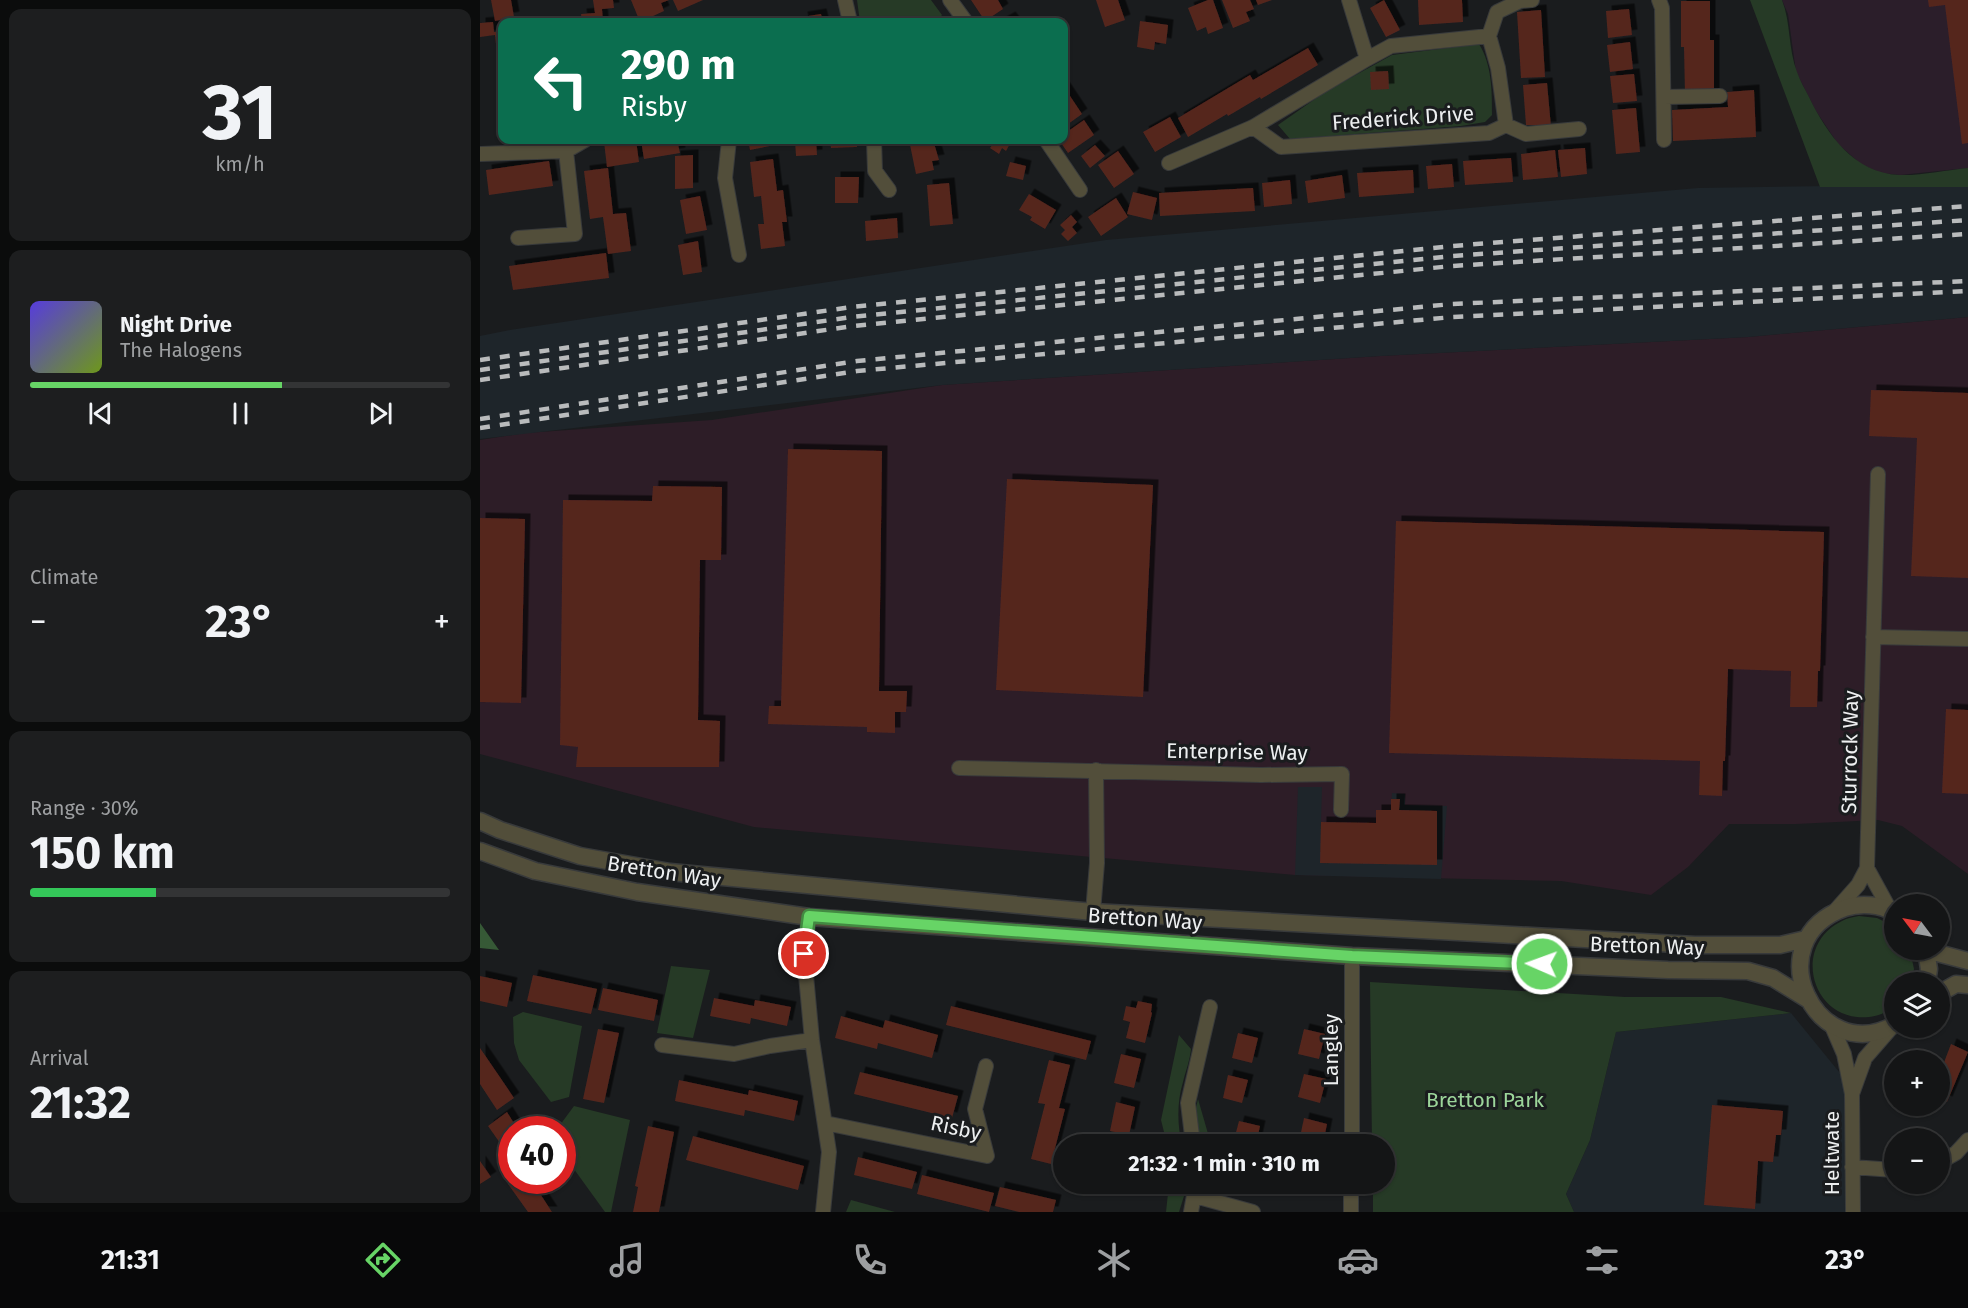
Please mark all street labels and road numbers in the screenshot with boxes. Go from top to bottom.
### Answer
street label: Frederick Drive [1331,100,1475,136]
street label: Sturrock Way [1836,689,1864,814]
street label: Enterprise Way [1166,738,1309,766]
street label: Bretton Way [605,850,723,894]
street label: Bretton Way [1087,902,1204,936]
street label: Bretton Way [1589,931,1705,961]
street label: Langley [1318,1013,1344,1086]
street label: Risby [928,1110,984,1146]
street label: Heltwate [1819,1111,1845,1195]

